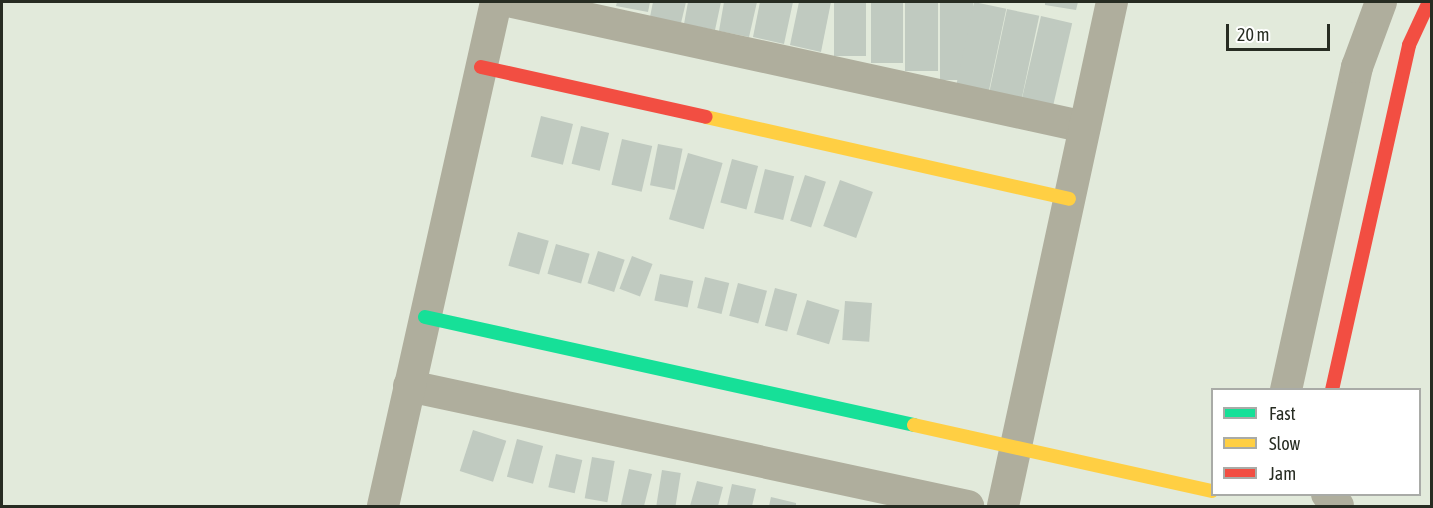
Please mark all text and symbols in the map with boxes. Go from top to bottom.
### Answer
scale bar [1229,12,1332,50]
text: 20 m [1237,24,1269,45]
legend [1211,388,1421,496]
text: Fast [1269,403,1296,424]
text: Slow [1269,433,1300,454]
text: Jam [1269,463,1296,484]

